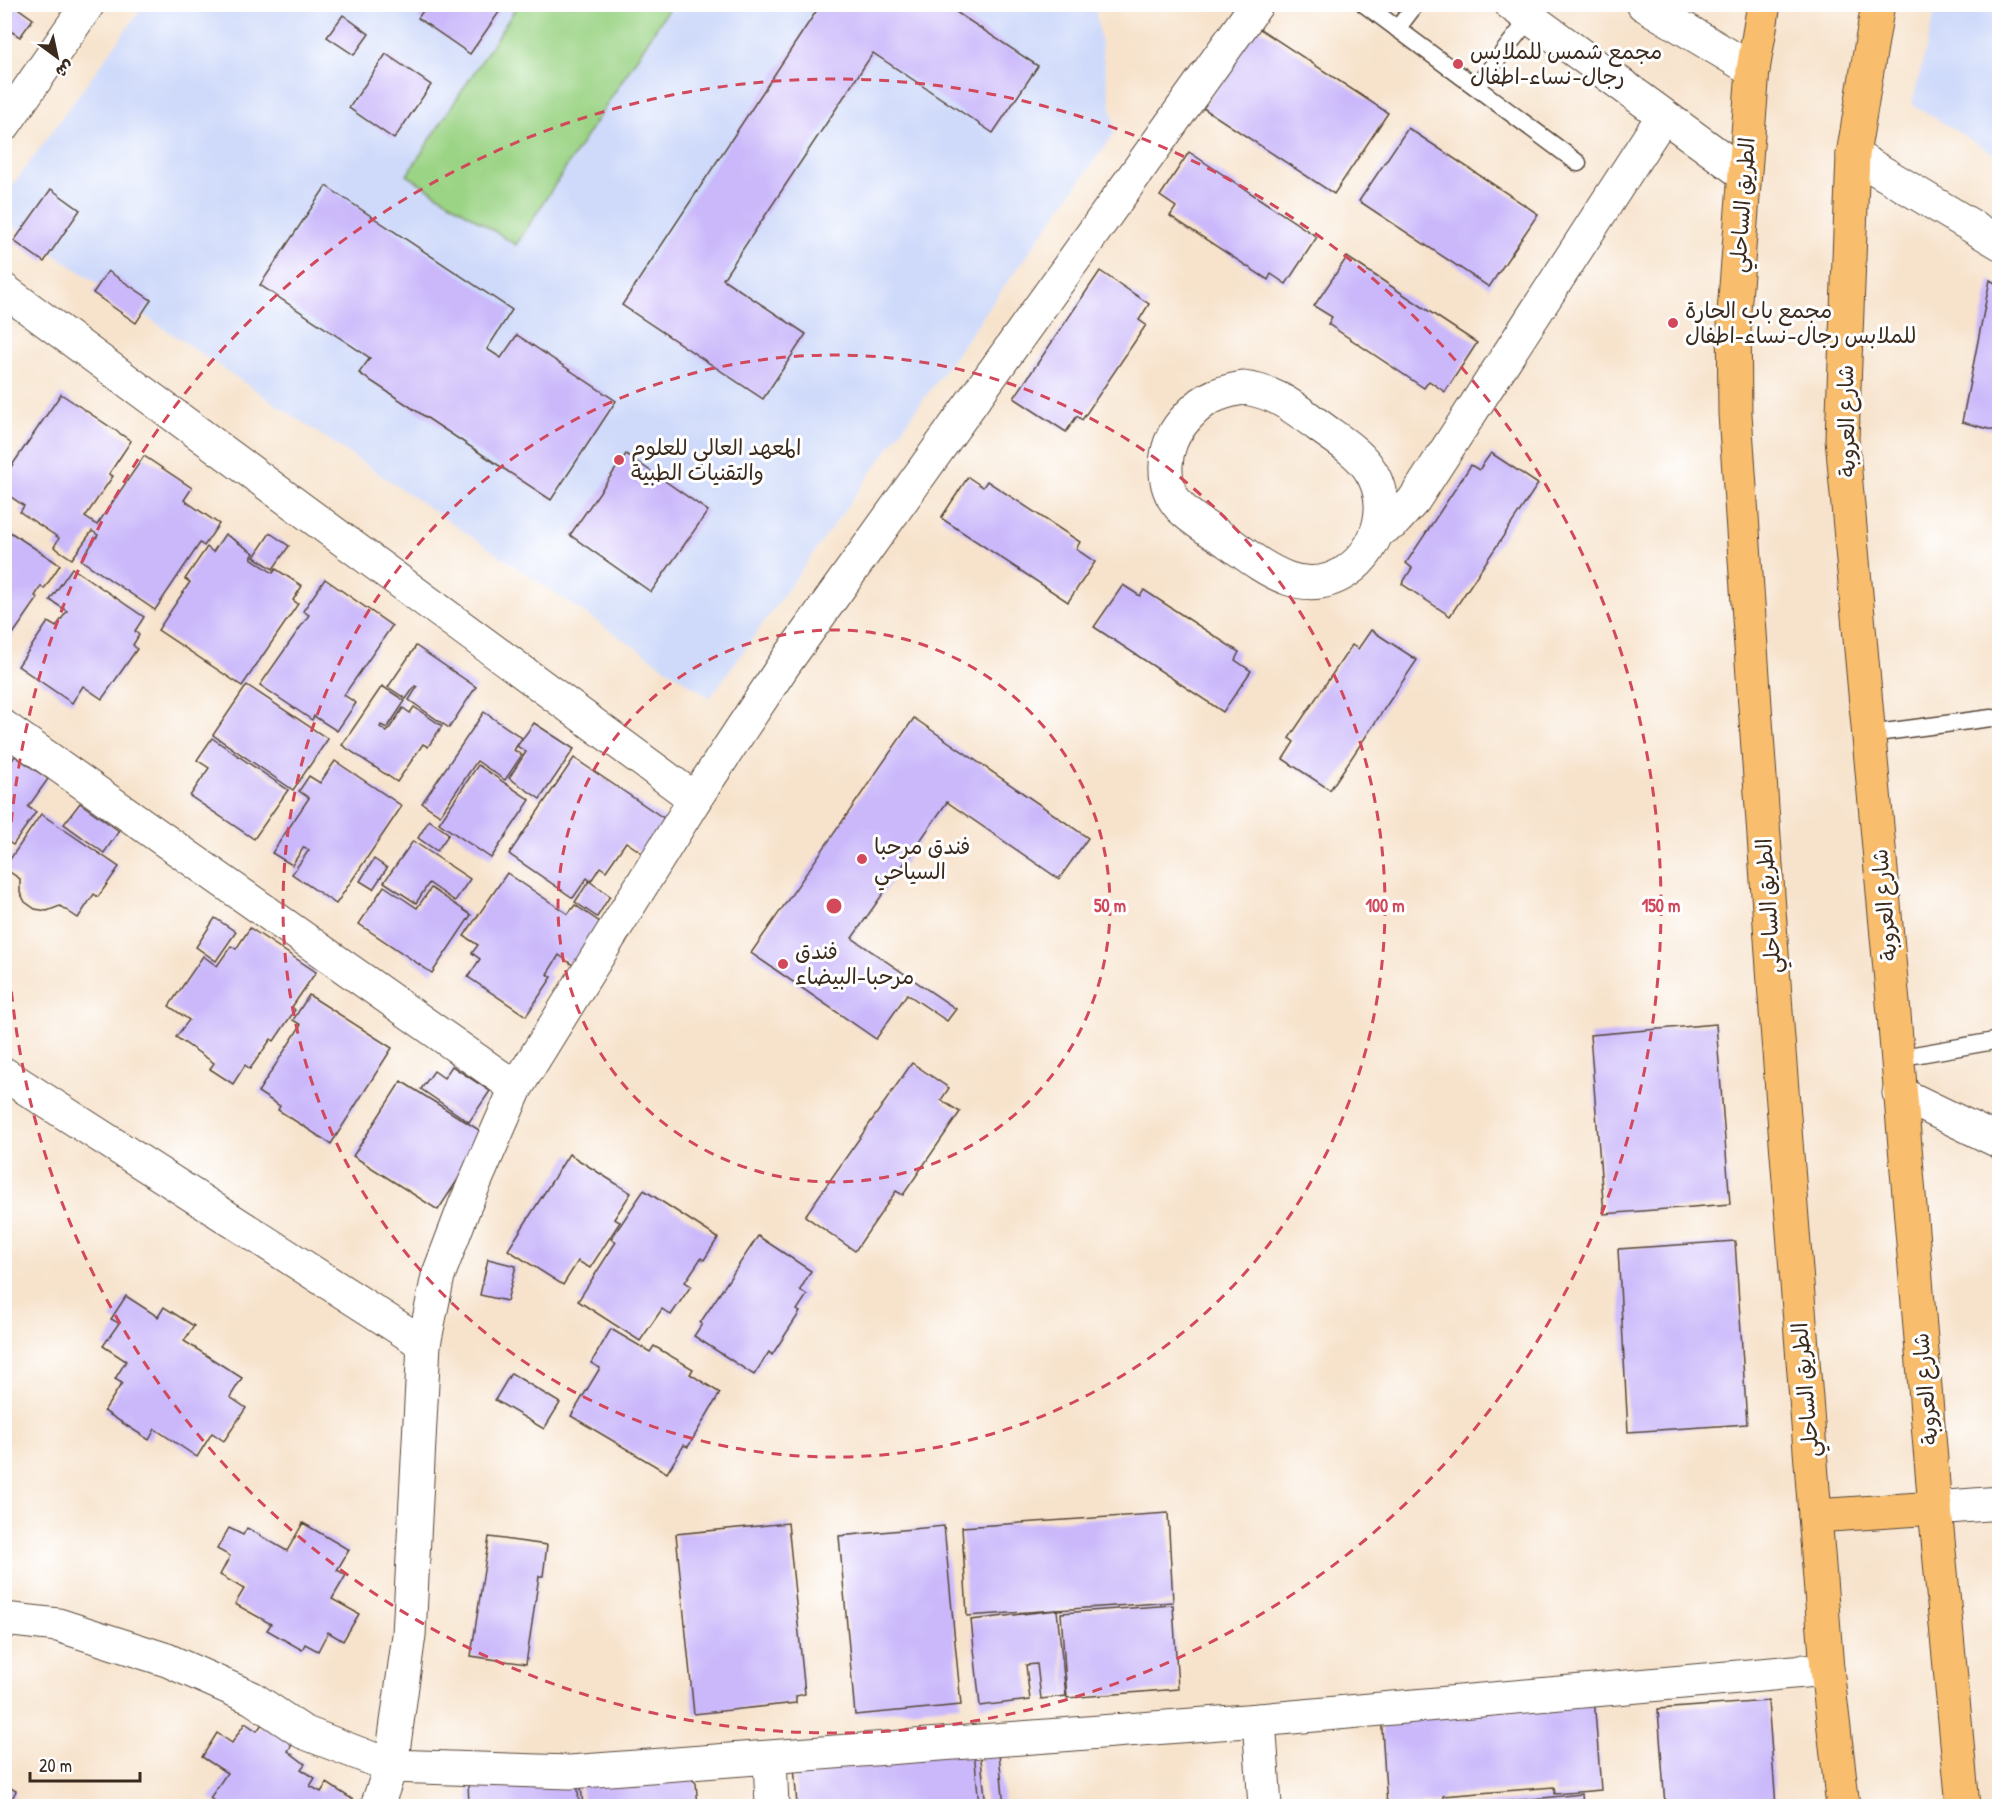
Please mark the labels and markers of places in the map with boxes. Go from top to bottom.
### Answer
place label: مجمع شمس للملابس رجال-نساء-اطفال [1470,36,1662,91]
marker: مجمع شمس للملابس رجال-نساء-اطفال [1451,57,1465,71]
place label: مجمع باب الحارة للملابس رجال-نساء-اطفال [1685,295,1917,350]
marker: مجمع باب الحارة للملابس رجال-نساء-اطفال [1666,316,1680,330]
place label: المعهد العالي للعلوم والتقنيات الطبية [631,432,801,487]
marker: المعهد العالي للعلوم والتقنيات الطبية [612,453,626,467]
place label: فندق مرحبا السياحي [874,831,970,891]
marker: فندق مرحبا السياحي [855,852,869,866]
centre of rings [824,896,844,916]
place label: فندق مرحبا-البيضاء [795,936,914,991]
marker: فندق مرحبا-البيضاء [776,957,790,971]

